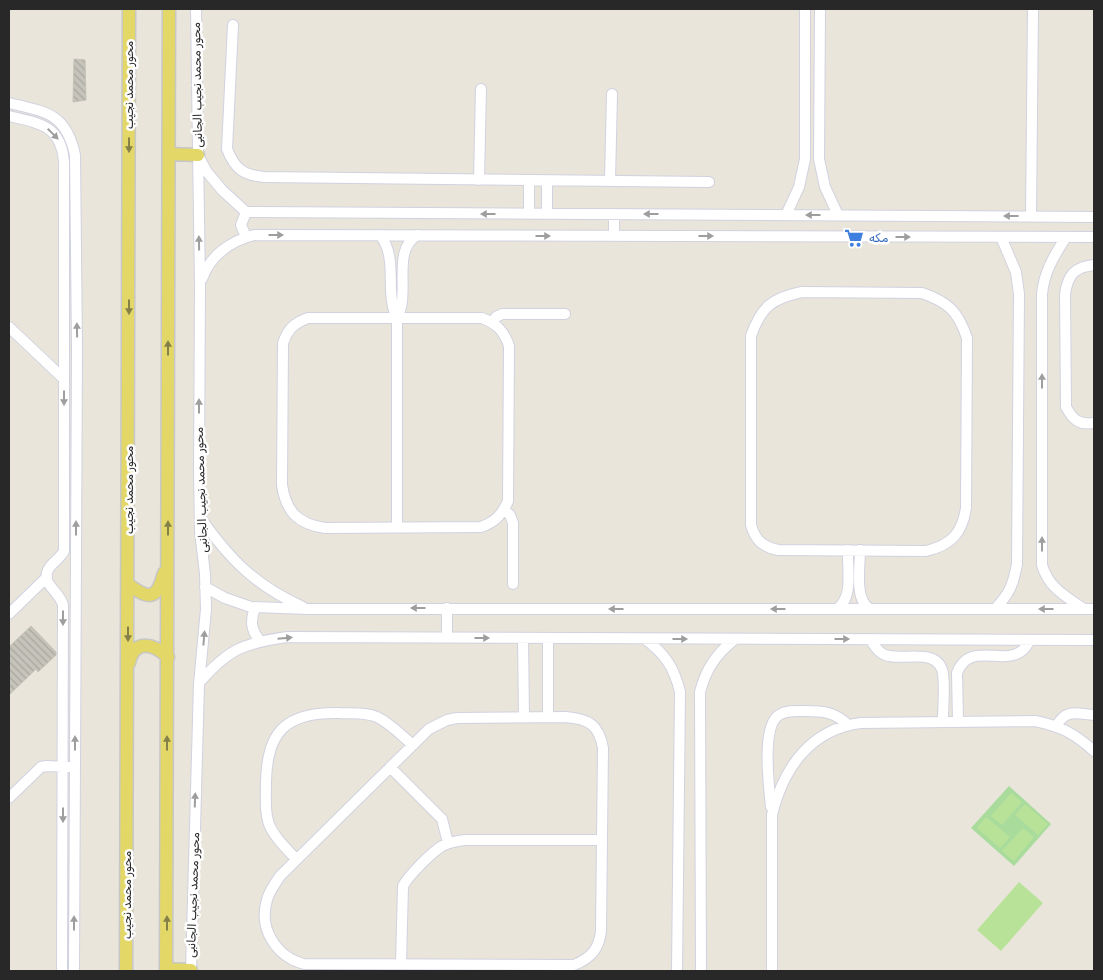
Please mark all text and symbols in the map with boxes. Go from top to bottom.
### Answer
street label: محور محمد نجيب الجانبى [189,22,206,148]
street label: محور محمد نجيب [122,40,137,129]
one-way arrow [47,128,59,140]
one-way arrow [125,137,133,153]
one-way arrow [480,210,496,218]
one-way arrow [642,210,658,218]
one-way arrow [805,211,821,219]
one-way arrow [1002,212,1018,220]
supermarket icon: مكه [843,227,865,249]
one-way arrow [268,231,284,239]
place label: مكه [869,231,889,245]
one-way arrow [535,232,551,240]
one-way arrow [698,232,714,240]
one-way arrow [895,233,911,241]
one-way arrow [195,235,203,251]
one-way arrow [125,300,133,316]
one-way arrow [73,322,81,338]
one-way arrow [164,339,172,355]
one-way arrow [1038,373,1046,389]
one-way arrow [60,390,68,406]
one-way arrow [195,398,203,414]
street label: محور محمد نجيب الجانبى [192,426,211,553]
street label: محور محمد نجيب [122,445,137,534]
one-way arrow [72,519,80,535]
one-way arrow [164,519,172,535]
one-way arrow [1038,536,1046,552]
one-way arrow [607,604,623,612]
one-way arrow [410,605,426,613]
one-way arrow [770,605,786,613]
one-way arrow [1037,605,1053,613]
one-way arrow [59,610,67,626]
one-way arrow [124,626,132,642]
one-way arrow [200,630,208,646]
one-way arrow [277,634,293,642]
one-way arrow [474,634,490,642]
one-way arrow [672,635,688,643]
one-way arrow [834,635,850,643]
one-way arrow [71,734,79,750]
one-way arrow [164,734,172,750]
one-way arrow [192,792,200,808]
one-way arrow [59,808,67,824]
street label: محور محمد نجيب الجانبى [184,832,203,958]
street label: محور محمد نجيب [120,850,135,939]
one-way arrow [70,914,78,930]
one-way arrow [163,914,171,930]

